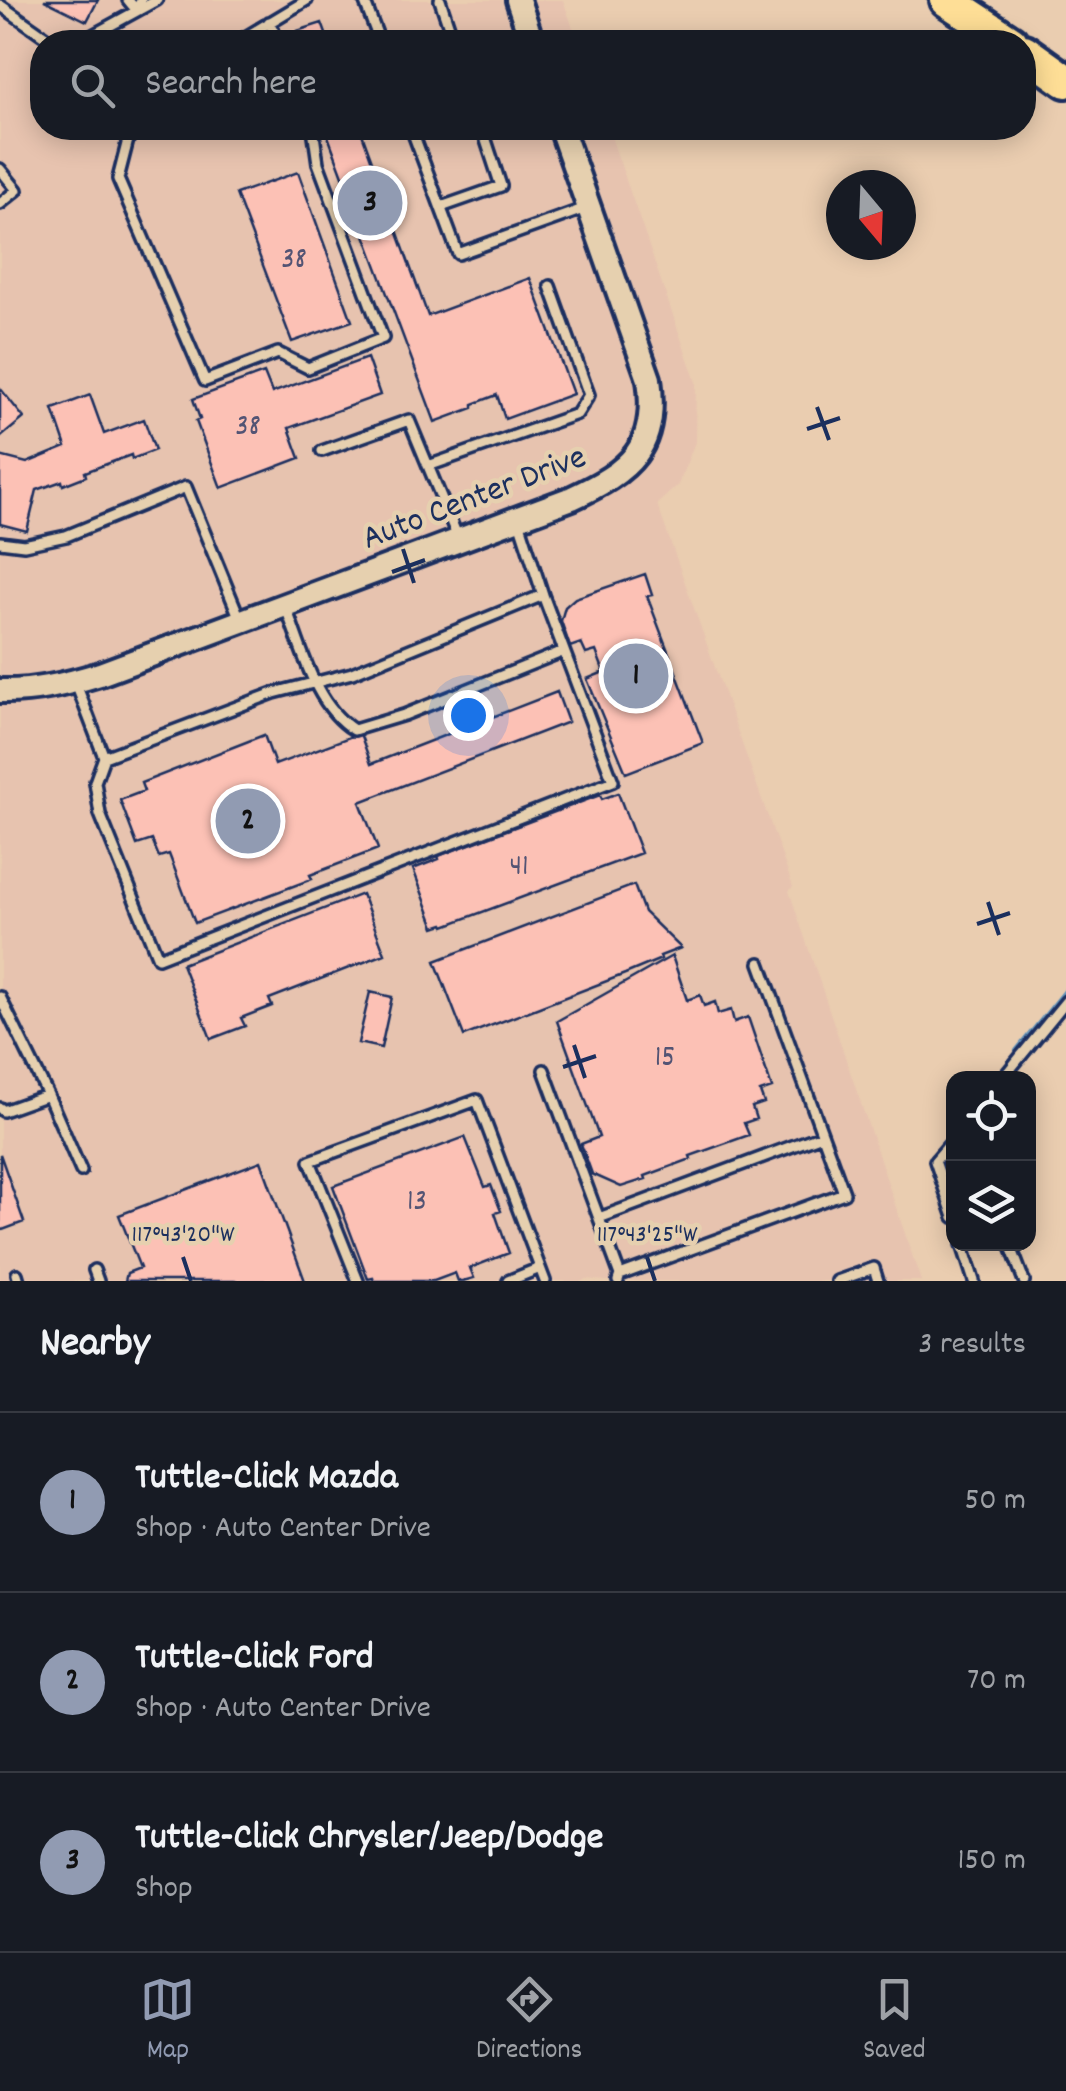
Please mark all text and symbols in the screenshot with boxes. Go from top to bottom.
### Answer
search box [30,30,1036,140]
icon: search [65,58,120,113]
text: Search here [145,58,317,113]
pin: 3 [338,166,402,240]
north arrow [826,170,916,260]
house number: 38 [281,240,307,283]
house number: 38 [235,407,261,450]
street label: Auto Center Drive [356,434,594,565]
pin: 1 [604,638,668,714]
your location [443,690,494,741]
pin: 2 [216,784,280,858]
house number: 41 [509,847,529,890]
house number: 15 [655,1038,675,1081]
map controls [946,1071,1036,1251]
button: locate [946,1071,1036,1161]
button: layers [946,1161,1036,1251]
house number: 13 [407,1182,427,1225]
text: 117°43'20"W [132,1218,235,1254]
text: 117°43'25"W [597,1218,698,1254]
text: Nearby [40,1316,150,1376]
text: 3 results [918,1323,1026,1369]
text: Tuttle-Click Mazda [135,1452,398,1507]
text: 1 [69,1479,76,1525]
text: 50 m [964,1479,1026,1525]
text: Shop · Auto Center Drive [135,1507,431,1553]
text: Tuttle-Click Ford [135,1632,374,1687]
text: 2 [66,1659,79,1705]
text: 70 m [967,1659,1026,1705]
text: Shop · Auto Center Drive [135,1687,431,1733]
text: Tuttle-Click Chrysler/Jeep/Dodge [135,1812,603,1867]
text: 3 [65,1839,80,1885]
text: 150 m [957,1839,1026,1885]
text: Shop [135,1867,193,1913]
tab: Map [140,1972,195,2072]
tab: Directions [476,1972,582,2072]
tab: Saved [863,1972,926,2072]

